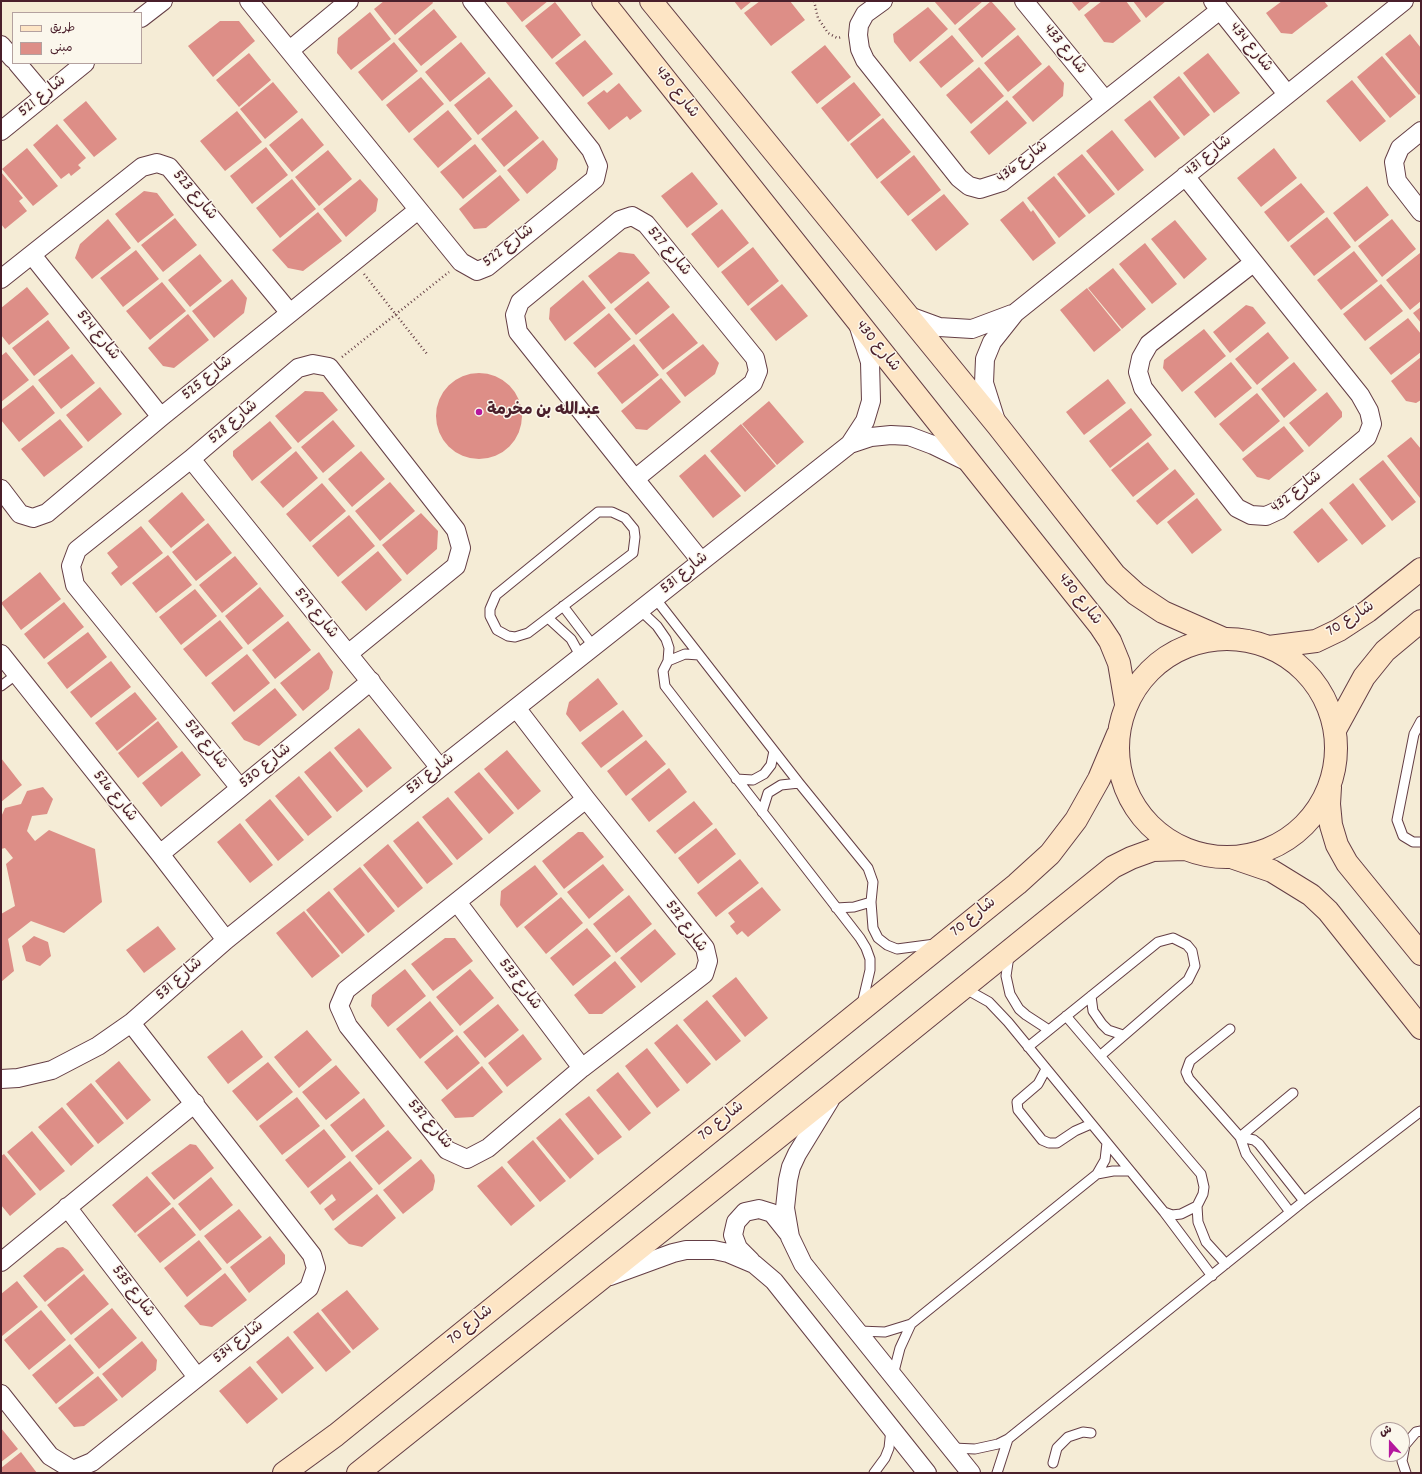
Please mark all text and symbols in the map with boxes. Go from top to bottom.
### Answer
legend [12,12,142,64]
street label: شارع 434 [1224,19,1276,77]
text: طريق [50,20,75,37]
street label: شارع 433 [1038,21,1090,79]
text: مبنى [50,40,73,57]
street label: شارع 430 [650,63,702,123]
street label: شارع 521 [15,72,71,122]
street label: شارع 431 [1181,132,1237,182]
street label: شارع 436 [993,137,1053,189]
street label: شارع 523 [167,167,221,225]
street label: شارع 522 [479,221,539,273]
street label: شارع 527 [642,223,694,281]
street label: شارع 524 [71,307,123,365]
street label: شارع 430 [850,317,904,377]
street label: شارع 525 [179,353,237,405]
street label: شارع 528 [205,397,263,449]
place label: عبدالله بن مخرمة [487,402,600,422]
marker: عبدالله بن مخرمة [474,407,484,417]
street label: شارع 432 [1268,468,1326,518]
street label: شارع 531 [657,549,713,599]
street label: شارع 430 [1053,570,1105,630]
street label: شارع 529 [289,585,341,643]
street label: شارع 70 [1323,598,1379,642]
street label: شارع 528 [179,716,231,774]
street label: شارع 530 [236,740,296,794]
street label: شارع 531 [403,750,459,800]
street label: شارع 526 [87,767,141,827]
street label: شارع 70 [947,894,1001,942]
street label: شارع 532 [660,897,710,957]
street label: شارع 531 [152,954,208,1006]
street label: شارع 533 [493,955,545,1015]
street label: شارع 532 [402,1096,456,1154]
street label: شارع 70 [695,1098,749,1146]
street label: شارع 535 [106,1262,158,1322]
street label: شارع 70 [444,1302,498,1350]
street label: شارع 534 [210,1317,268,1369]
north arrow [1370,1422,1410,1462]
text: ش [1378,1422,1395,1441]

